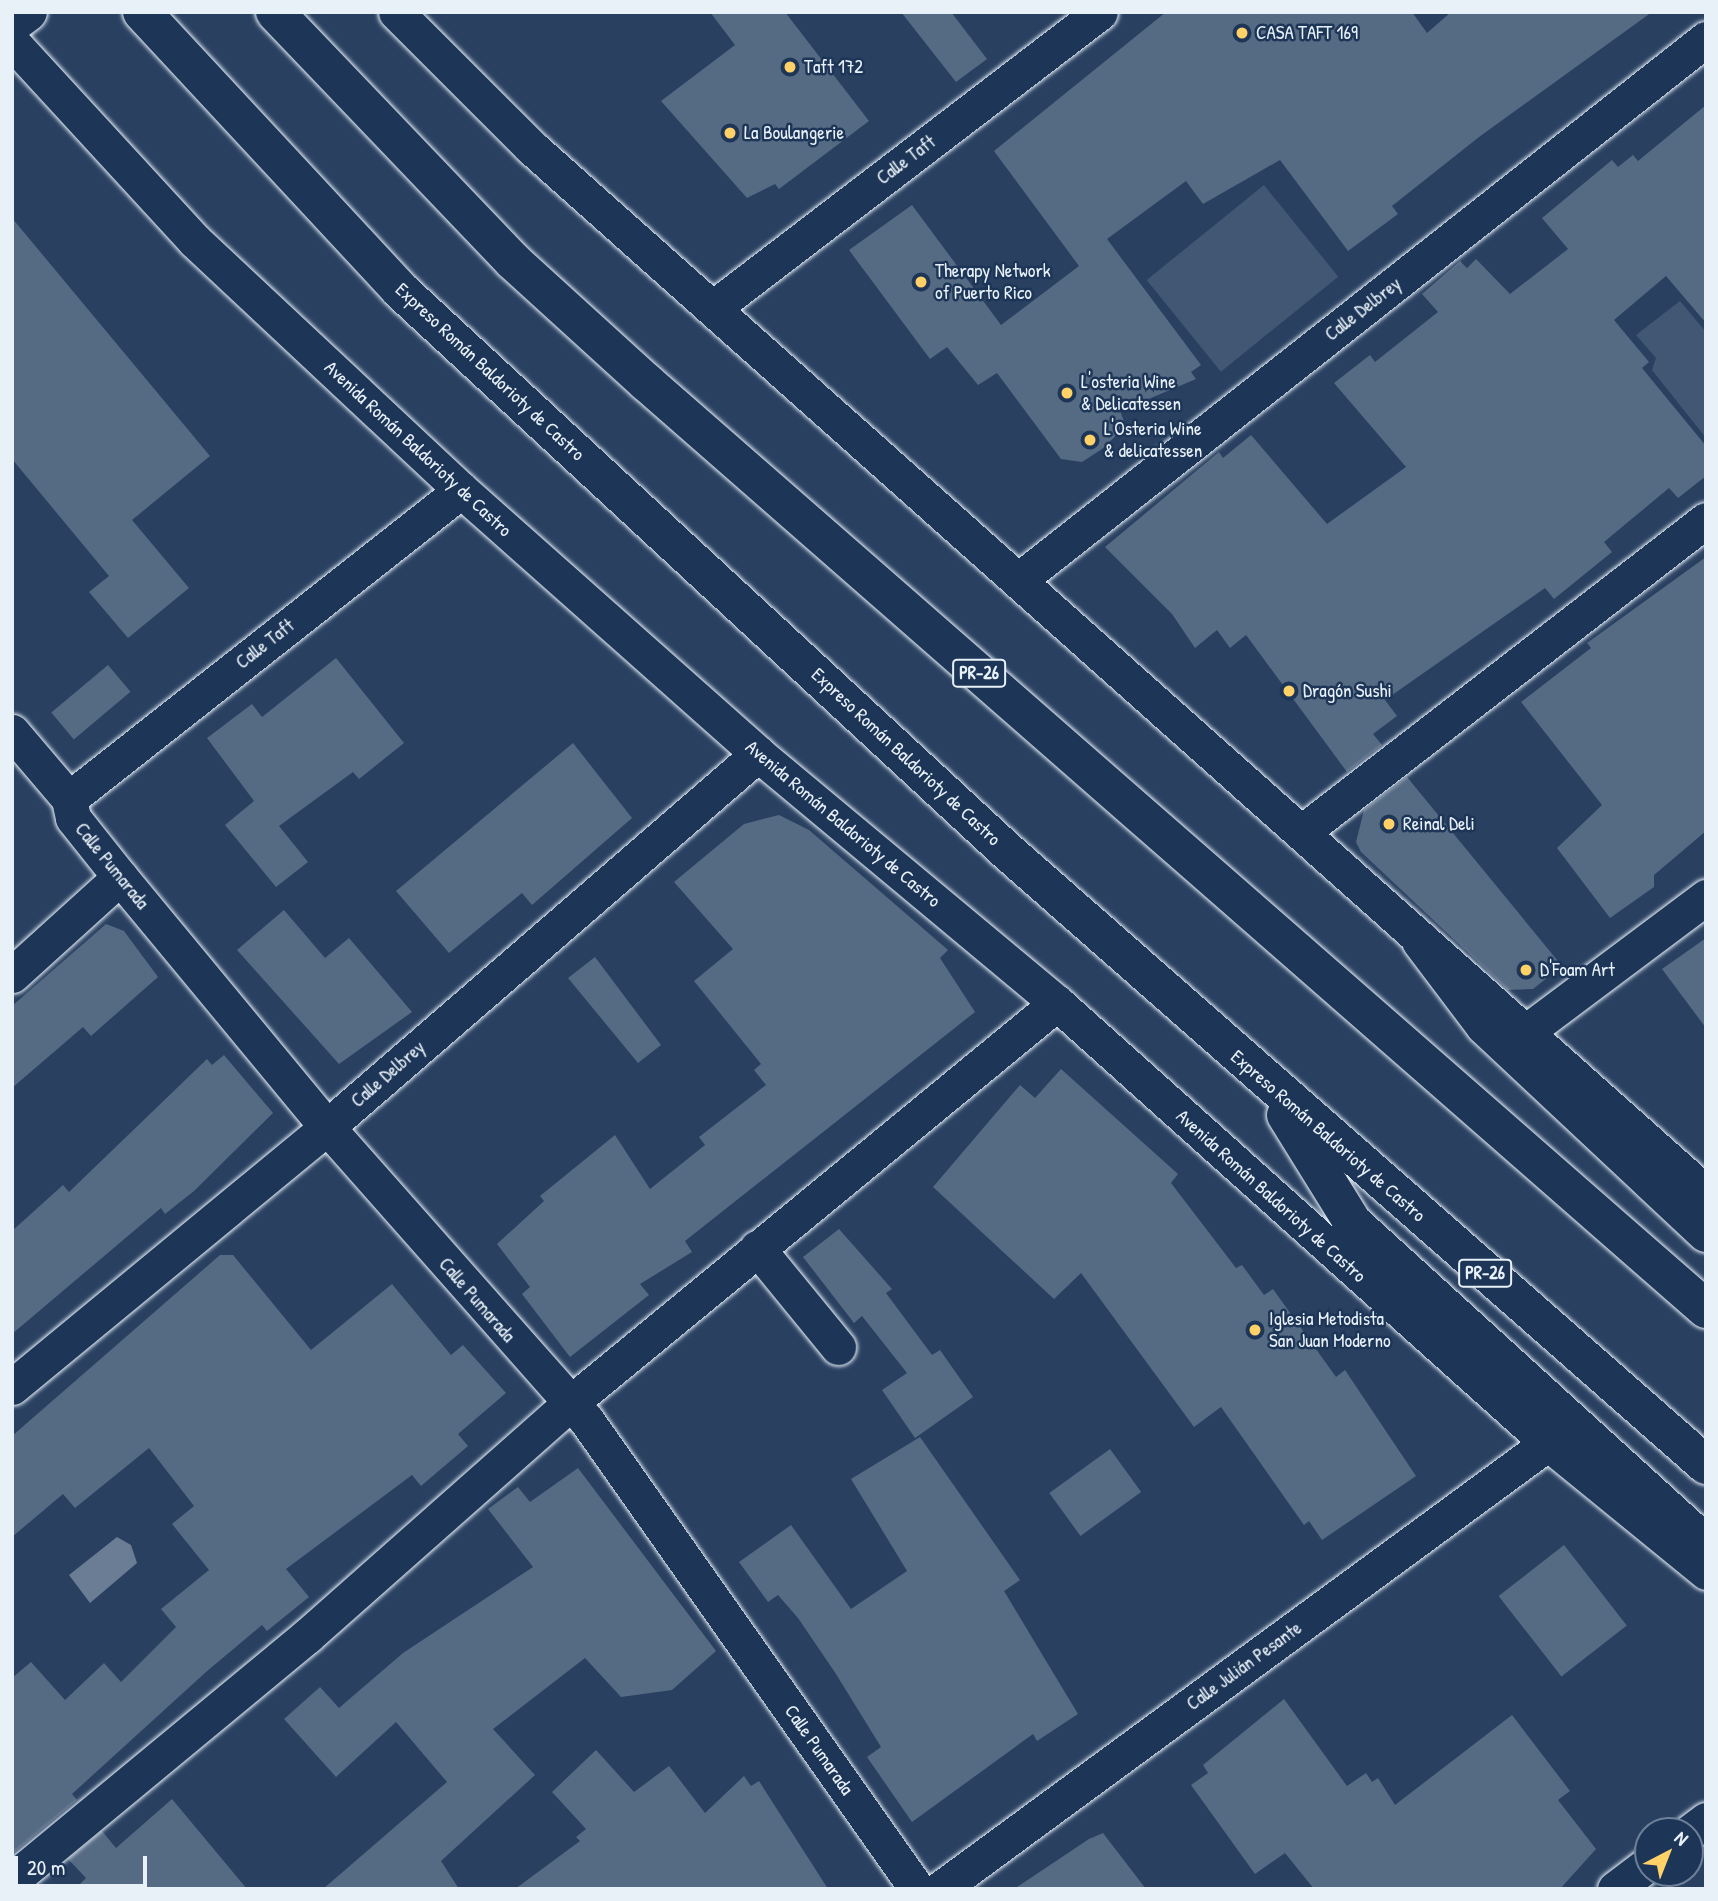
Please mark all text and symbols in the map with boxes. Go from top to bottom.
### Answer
place label: CASA TAFT 169 [1256,22,1358,44]
marker: CASA TAFT 169 [1234,25,1250,41]
place label: Taft 172 [804,56,863,78]
marker: Taft 172 [782,59,798,75]
place label: La Boulangerie [744,122,844,144]
marker: La Boulangerie [722,125,738,141]
street label: Calle Taft [872,131,940,189]
place label: Therapy Network of Puerto Rico [935,260,1051,304]
street label: Calle Delbrey [1320,272,1406,346]
marker: Therapy Network of Puerto Rico [913,274,929,290]
street label: Expreso Román Baldorioty de Castro [391,278,589,466]
street label: Avenida Román Baldorioty de Castro [320,356,516,542]
place label: L'osteria Wine & Delicatessen [1081,371,1181,415]
marker: L'osteria Wine & Delicatessen [1059,385,1075,401]
place label: L'Osteria Wine & delicatessen [1104,418,1202,462]
marker: L'Osteria Wine & delicatessen [1082,432,1098,448]
street label: Calle Taft [231,614,299,674]
road number: PR-26 [951,658,1007,688]
street label: Expreso Román Baldorioty de Castro [807,663,1005,851]
place label: Dragón Sushi [1303,680,1392,702]
marker: Dragón Sushi [1281,683,1297,699]
street label: Avenida Román Baldorioty de Castro [741,736,945,912]
place label: Reinal Deli [1403,813,1475,835]
marker: Reinal Deli [1381,816,1397,832]
street label: Calle Pumarada [70,818,154,914]
place label: D'Foam Art [1540,959,1615,981]
marker: D'Foam Art [1518,962,1534,978]
street label: Calle Delbrey [346,1036,430,1112]
street label: Expreso Román Baldorioty de Castro [1226,1045,1430,1227]
street label: Avenida Román Baldorioty de Castro [1171,1105,1371,1287]
street label: Calle Pumarada [434,1253,520,1347]
road number: PR-26 [1457,1258,1513,1288]
place label: Iglesia Metodista San Juan Moderno [1269,1308,1391,1352]
marker: Iglesia Metodista San Juan Moderno [1247,1322,1263,1338]
street label: Calle Julián Pesante [1182,1617,1306,1715]
street label: Calle Pumarada [780,1701,858,1799]
north arrow [1634,1817,1704,1887]
text: N [1669,1825,1694,1851]
scale bar [18,1842,150,1886]
text: 20 m [27,1853,65,1882]

